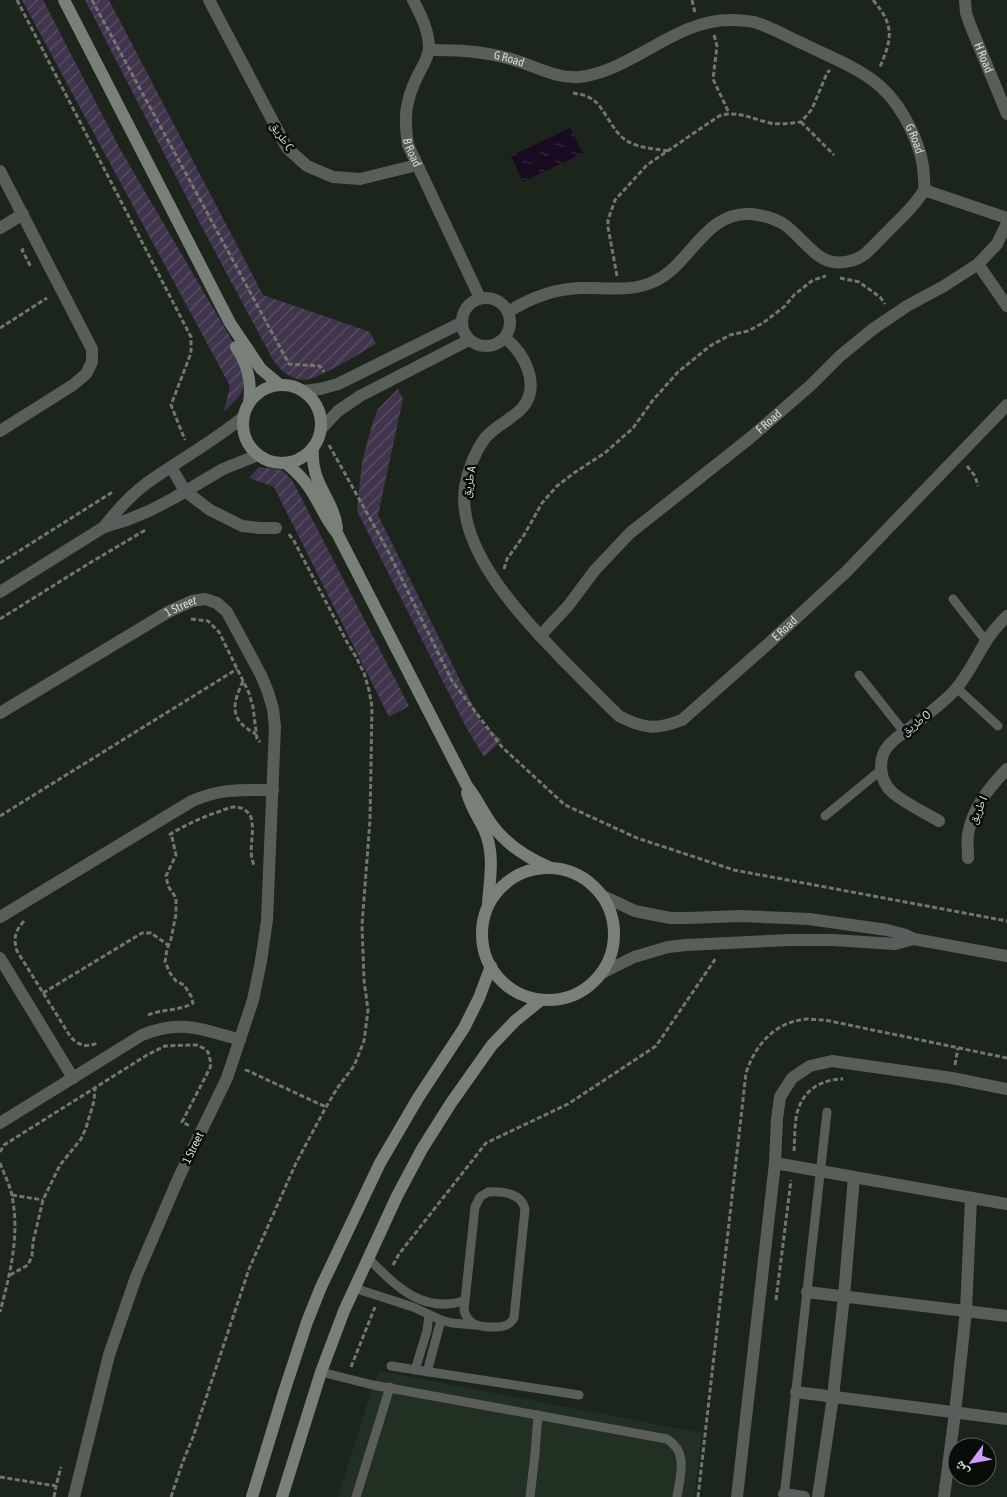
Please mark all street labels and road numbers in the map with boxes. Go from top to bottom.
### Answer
street label: H Road [971,40,996,75]
street label: G Road [493,48,526,70]
street label: طريق C [267,119,297,154]
street label: G Road [902,121,927,155]
street label: B Road [400,137,424,169]
street label: F Road [753,407,785,437]
street label: طريق A [459,465,479,499]
street label: 1 Street [162,593,198,619]
street label: E Road [769,613,800,644]
street label: طريق O [899,707,934,739]
street label: طريق I [966,794,991,826]
street label: 1 Street [179,1129,207,1166]

